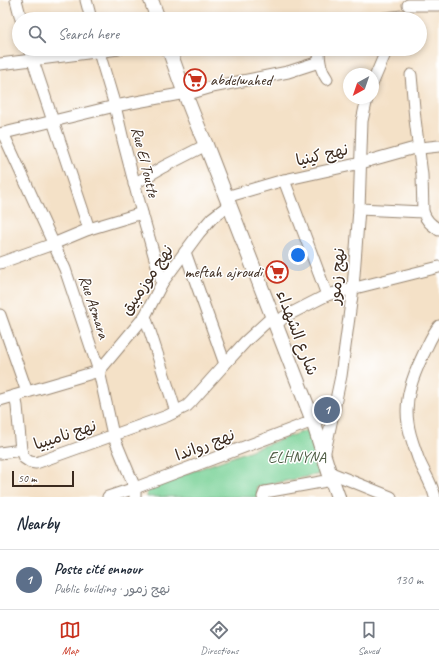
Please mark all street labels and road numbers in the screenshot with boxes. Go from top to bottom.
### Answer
street label: Rue El Toutte [127,125,164,201]
street label: نهج كينيا [294,139,350,171]
street label: نهج موزمبيق [116,241,178,319]
street label: نهج زمور [324,247,349,307]
street label: Rue Asmara [74,273,114,342]
street label: شارع الشهداء [271,288,322,379]
street label: نهج ناميبيا [31,415,99,455]
street label: نهج رواندا [172,425,238,465]

